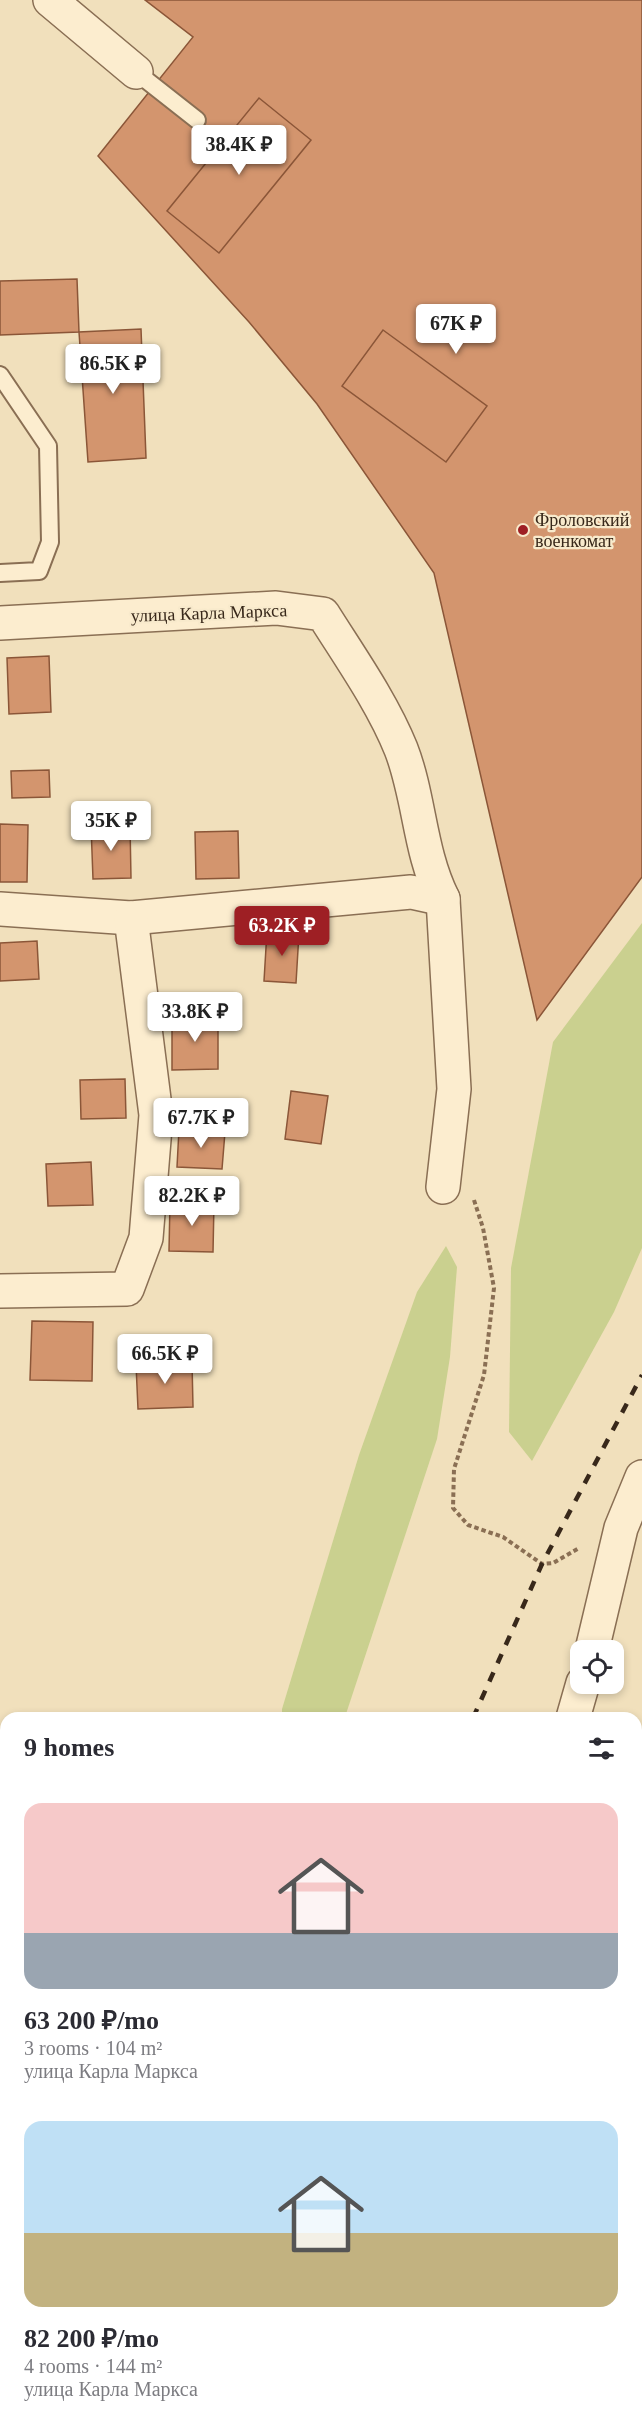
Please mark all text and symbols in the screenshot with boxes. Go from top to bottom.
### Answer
pin: 38.4K ₽ [184,125,294,176]
text: 38.4K ₽ [205,133,273,155]
pin: 67K ₽ [414,304,498,355]
text: 67K ₽ [430,312,482,334]
pin: 86.5K ₽ [58,344,168,395]
text: 86.5K ₽ [79,352,147,374]
place label: Фроловский военкомат [535,510,630,551]
marker: Фроловский военкомат [516,523,530,537]
street label: улица Карла Маркса [130,600,288,626]
pin: 35K ₽ [69,801,153,852]
text: 35K ₽ [85,809,137,831]
pin: 63.2K ₽ [227,906,337,957]
text: 63.2K ₽ [248,914,316,936]
pin: 33.8K ₽ [140,992,250,1043]
text: 33.8K ₽ [161,1000,229,1022]
pin: 67.7K ₽ [146,1098,256,1149]
text: 67.7K ₽ [167,1106,235,1128]
pin: 82.2K ₽ [137,1176,247,1227]
text: 82.2K ₽ [158,1184,226,1206]
pin: 66.5K ₽ [110,1334,220,1385]
text: 66.5K ₽ [131,1342,199,1364]
map controls [570,1640,624,1694]
button: locate [570,1640,624,1694]
icon: filters [585,1732,618,1765]
text: 9 homes [24,1733,114,1762]
icon: home [267,1842,375,1950]
text: 63 200 ₽/mo [24,2006,159,2035]
text: 3 rooms · 104 m² [24,2037,162,2059]
text: улица Карла Маркса [24,2060,198,2082]
icon: home [267,2160,375,2268]
text: 82 200 ₽/mo [24,2324,159,2353]
text: 4 rooms · 144 m² [24,2355,162,2377]
text: улица Карла Маркса [24,2378,198,2400]

